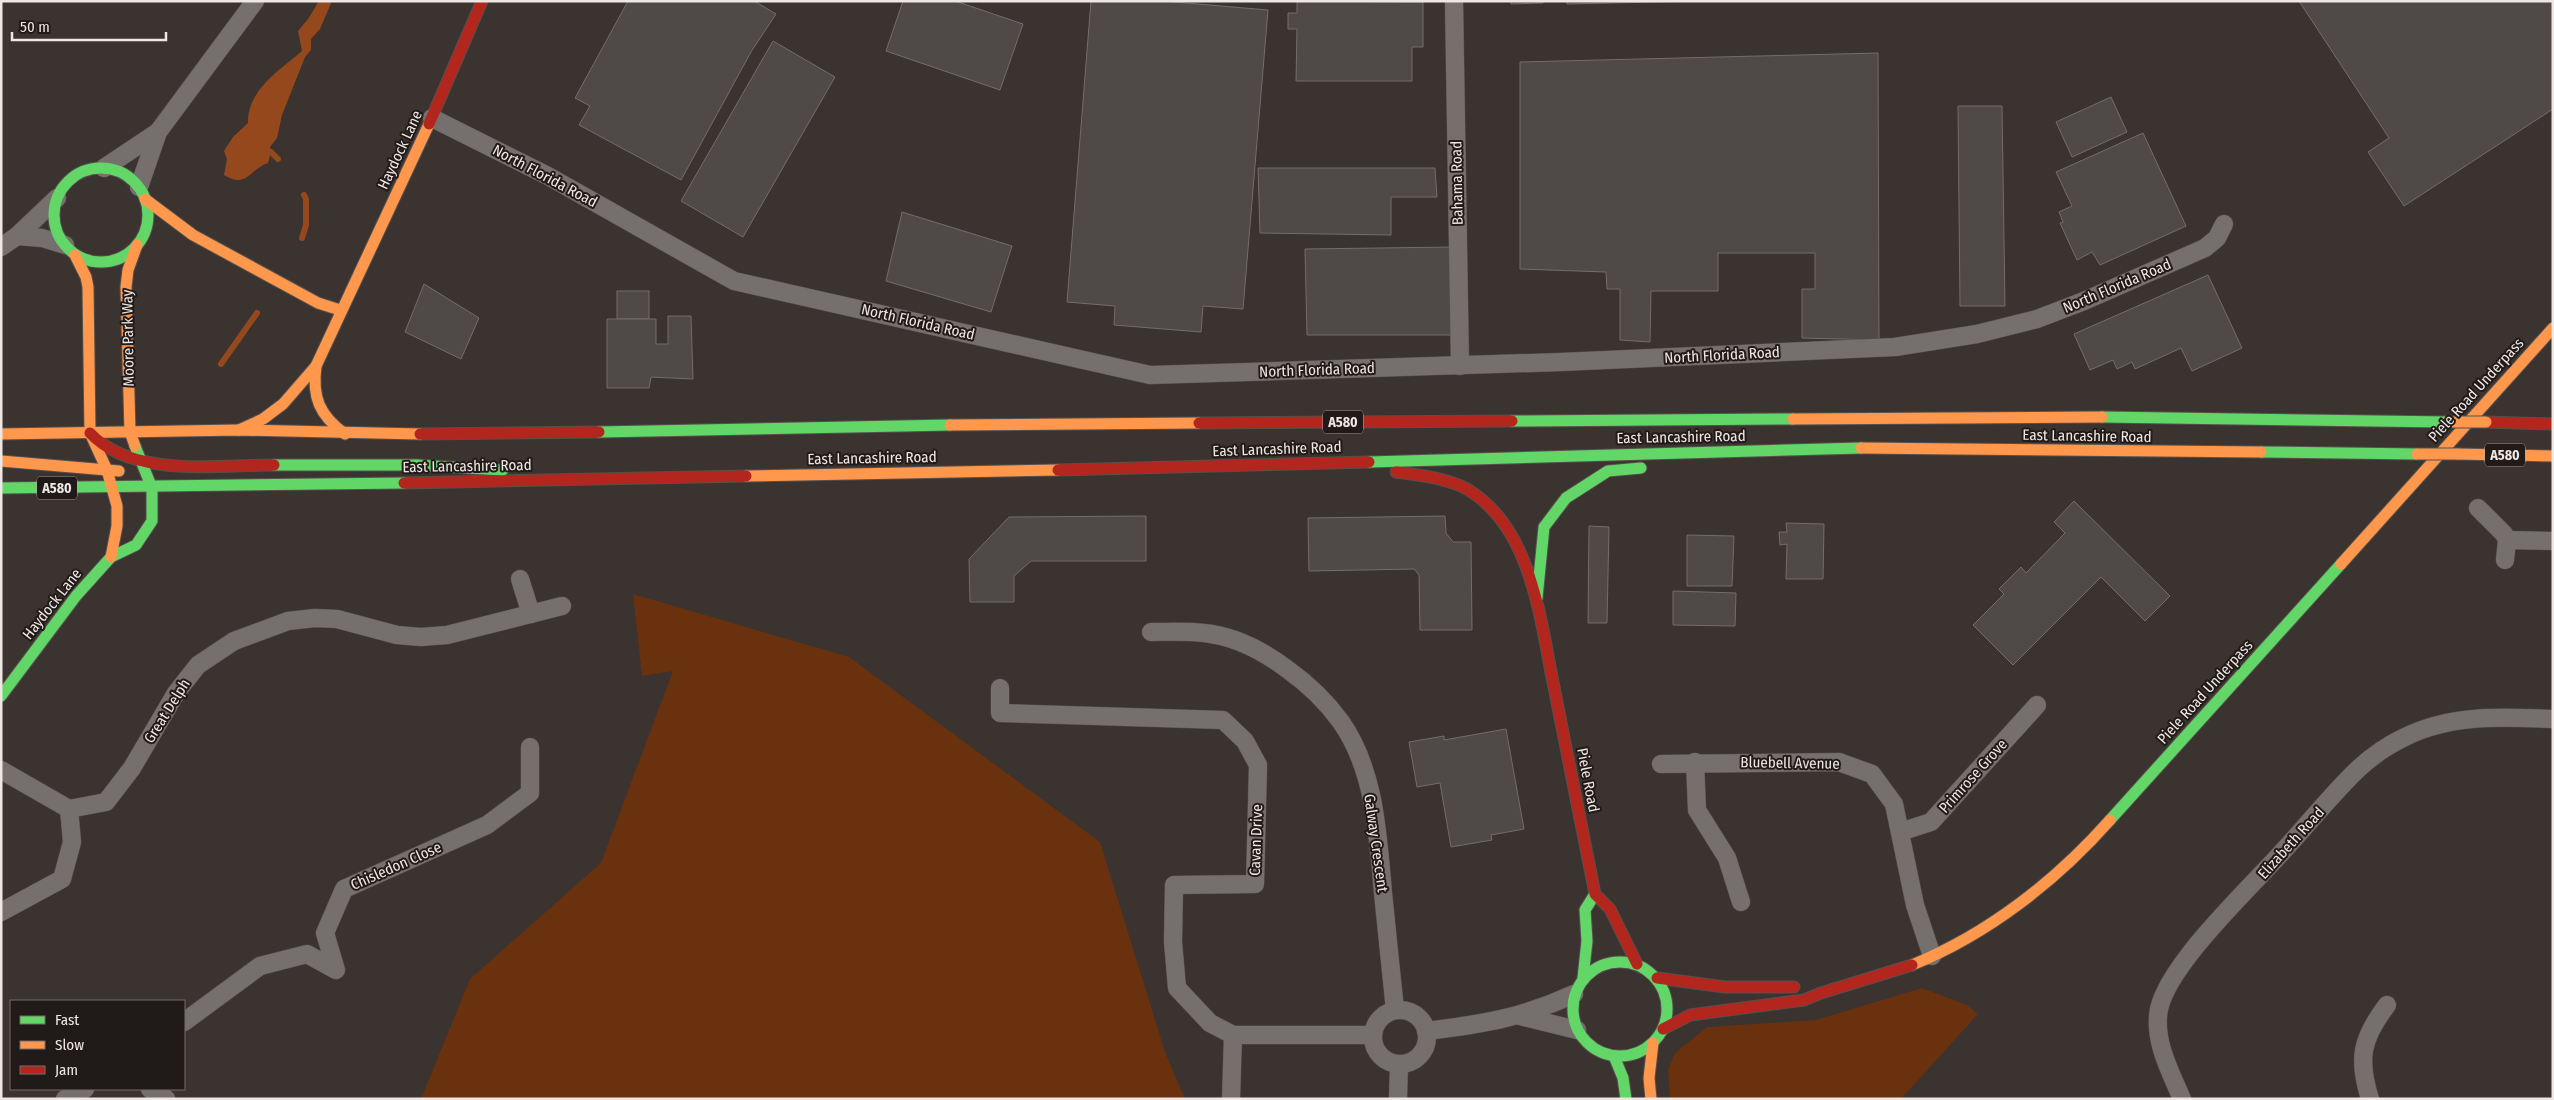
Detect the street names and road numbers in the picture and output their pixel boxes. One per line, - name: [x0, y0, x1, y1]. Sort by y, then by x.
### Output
- street label: Haydock Lane: [374, 108, 426, 192]
- street label: North Florida Road: [490, 141, 600, 211]
- street label: Bahama Road: [1447, 141, 1467, 225]
- street label: North Florida Road: [2060, 255, 2174, 317]
- street label: Moore Park Way: [118, 289, 138, 387]
- street label: North Florida Road: [860, 300, 976, 344]
- street label: Piele Road Underpass: [2425, 334, 2527, 446]
- street label: North Florida Road: [1664, 343, 1780, 367]
- street label: North Florida Road: [1259, 359, 1375, 381]
- road number: A580: [1323, 411, 1363, 434]
- street label: East Lancashire Road: [2022, 426, 2152, 446]
- street label: East Lancashire Road: [1616, 427, 1746, 447]
- street label: East Lancashire Road: [1212, 438, 1342, 460]
- road number: A580: [2485, 444, 2525, 466]
- street label: East Lancashire Road: [807, 448, 937, 468]
- street label: East Lancashire Road: [402, 456, 532, 476]
- road number: A580: [37, 476, 77, 499]
- street label: Haydock Lane: [19, 565, 85, 643]
- street label: Piele Road Underpass: [2154, 636, 2256, 748]
- street label: Great Delph: [140, 676, 194, 746]
- street label: Primrose Grove: [1935, 735, 2011, 817]
- street label: Piele Road: [1573, 746, 1603, 814]
- street label: Bluebell Avenue: [1740, 753, 1840, 773]
- street label: Galway Crescent: [1360, 793, 1392, 893]
- street label: Elizabeth Road: [2254, 803, 2328, 883]
- street label: Cavan Drive: [1246, 804, 1266, 876]
- street label: Chisledon Close: [348, 838, 444, 894]

